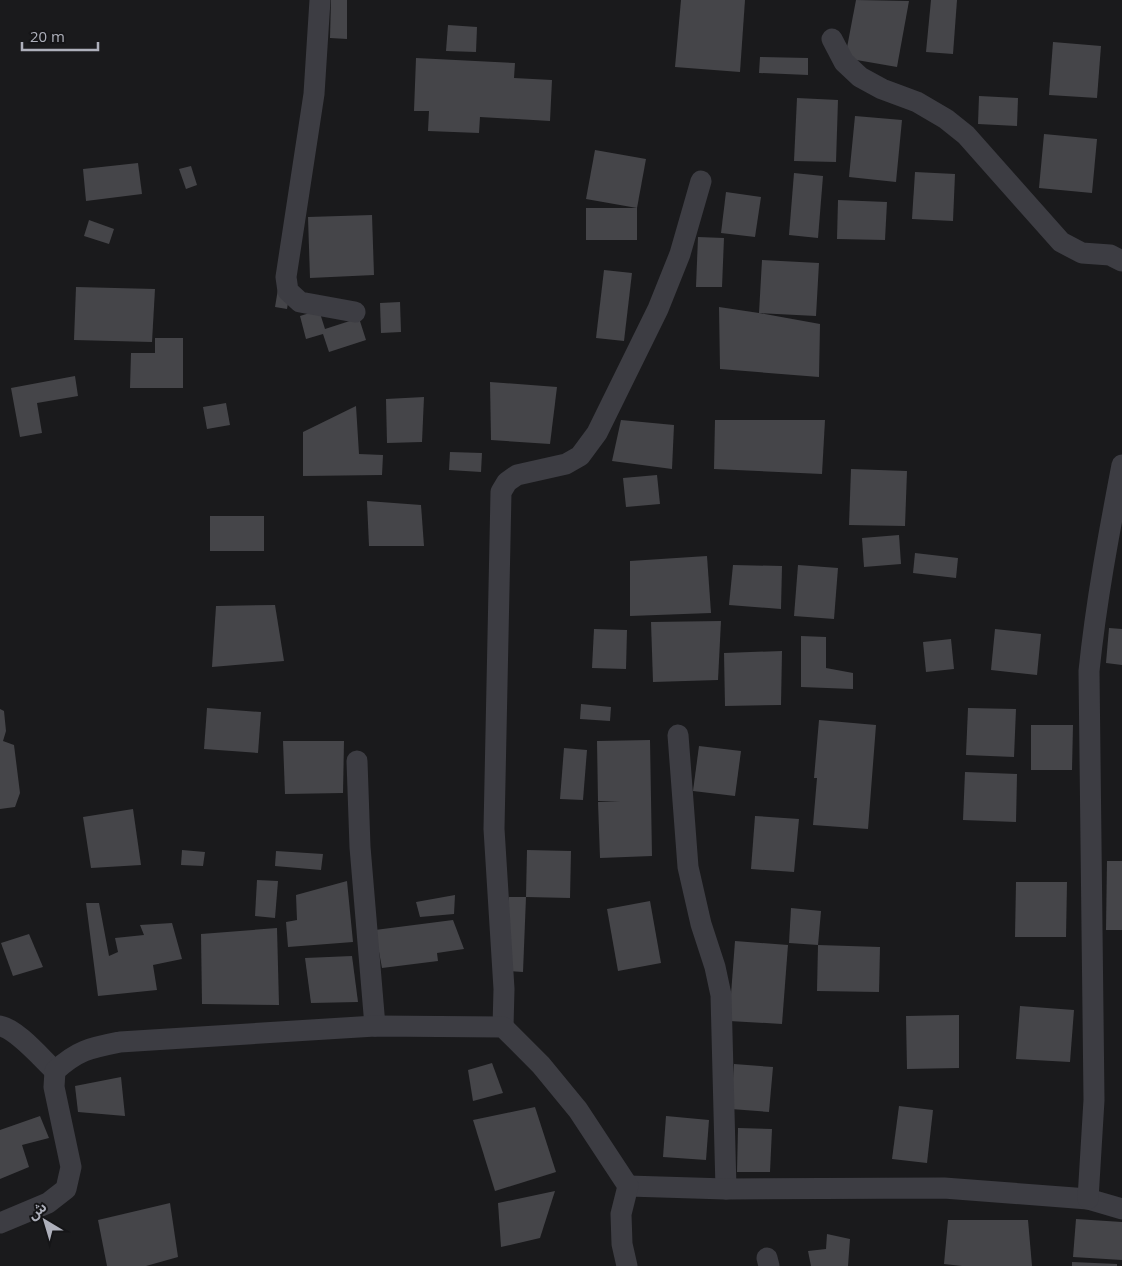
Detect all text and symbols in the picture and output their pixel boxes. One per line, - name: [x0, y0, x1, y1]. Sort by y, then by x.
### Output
- scale bar: [22, 20, 99, 52]
- text: 20 m: [30, 26, 65, 46]
- north arrow: [20, 1196, 70, 1246]
- text: ش: [23, 1197, 50, 1224]

